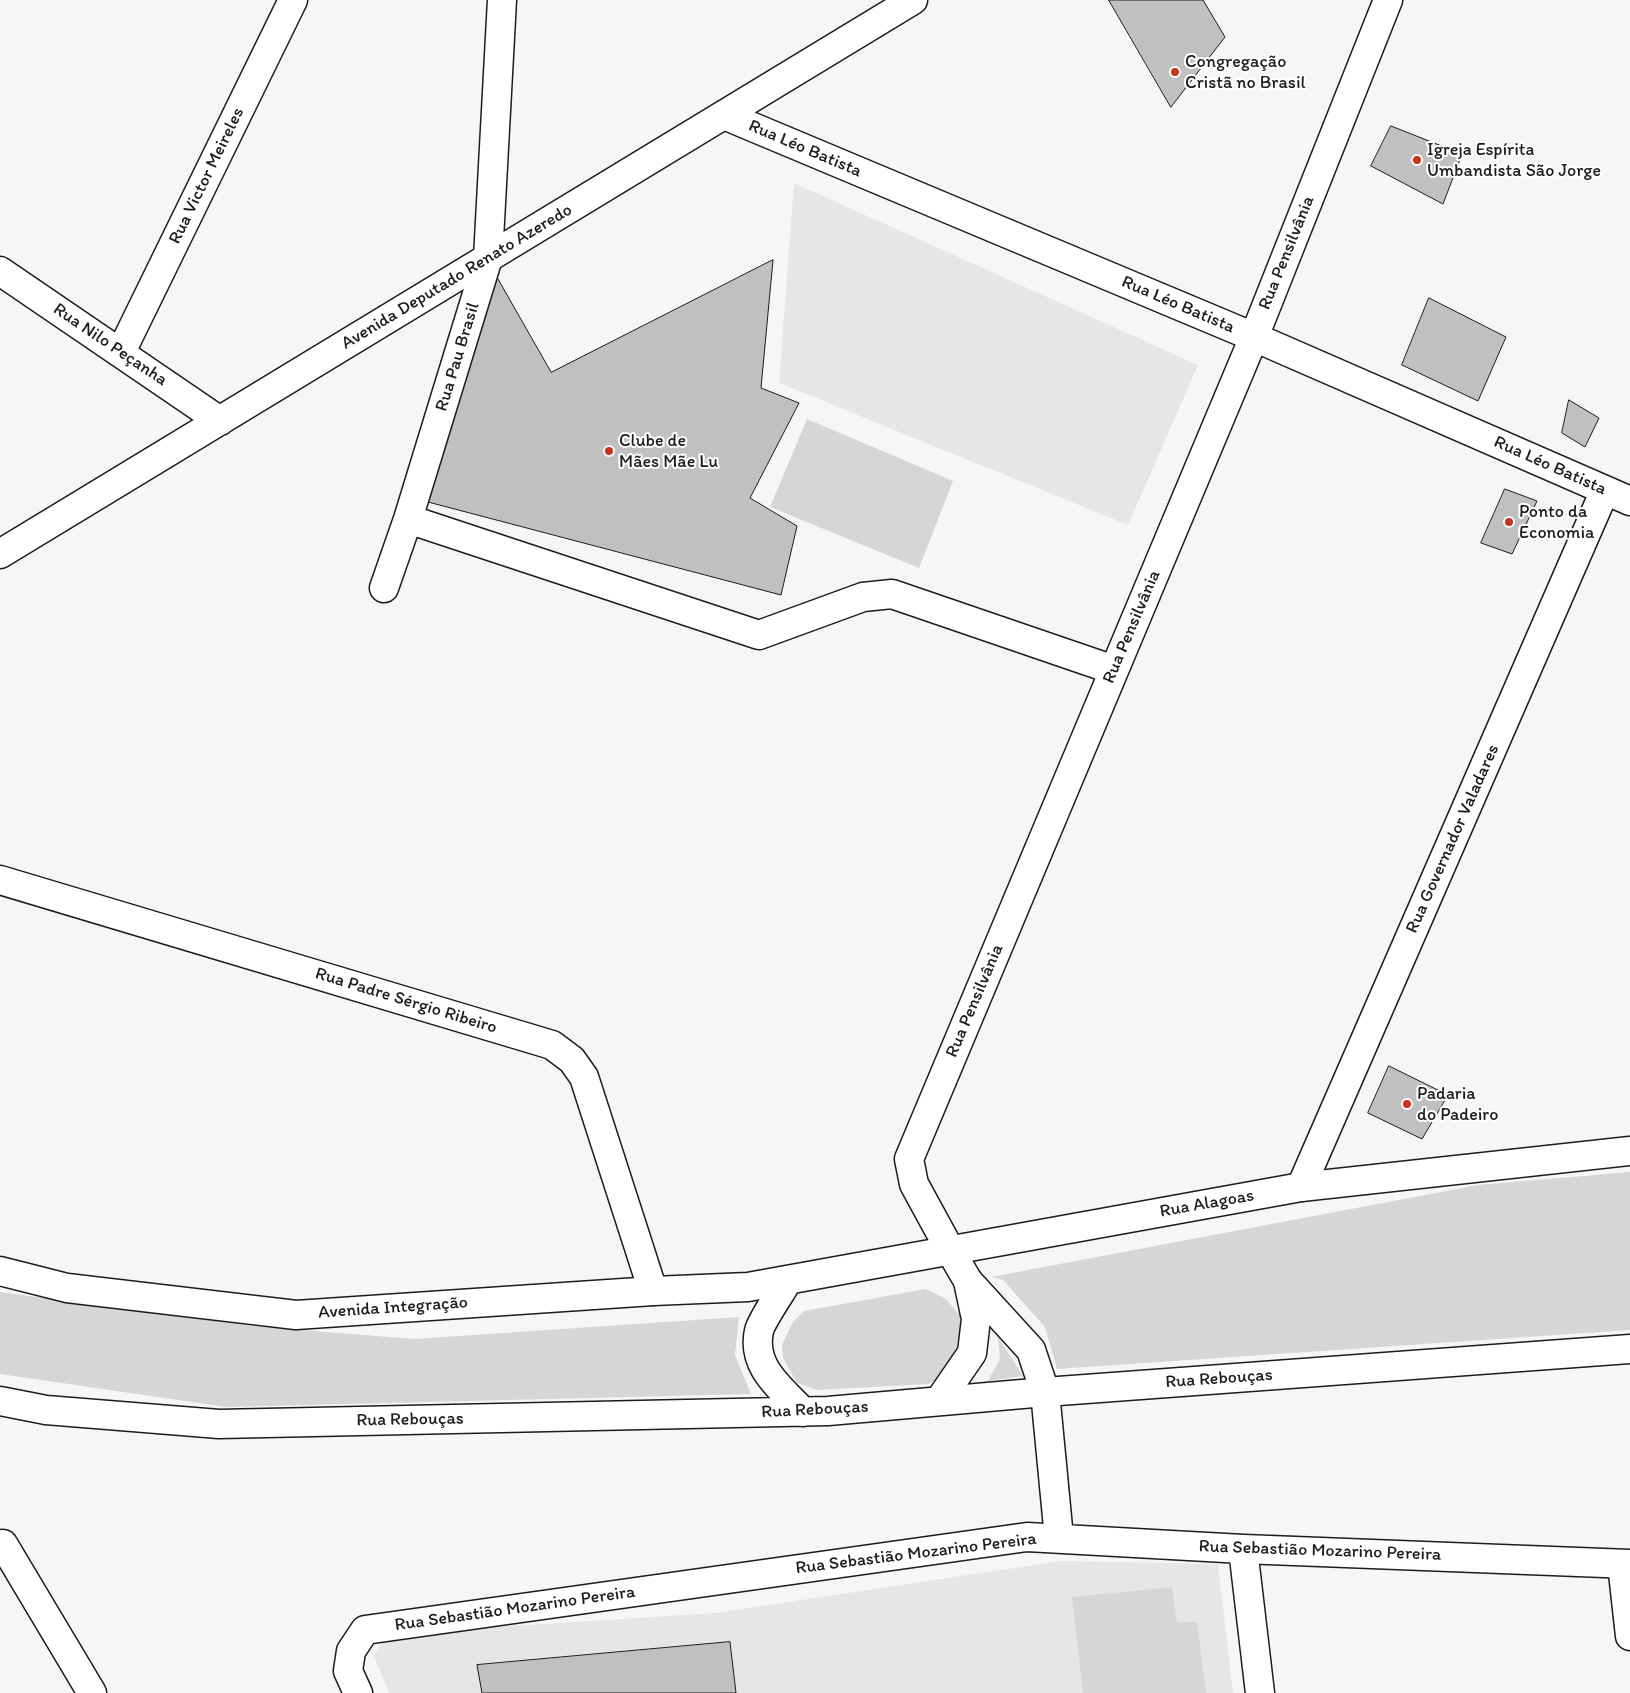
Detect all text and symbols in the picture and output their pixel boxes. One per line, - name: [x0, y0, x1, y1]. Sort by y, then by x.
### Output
- place label: Congregação Cristã no Brasil: [1185, 51, 1306, 94]
- marker: Congregação Cristã no Brasil: [1169, 66, 1181, 78]
- street label: Rua Victor Meireles: [165, 104, 249, 248]
- street label: Rua Léo Batista: [745, 115, 865, 183]
- place label: Igreja Espírita Umbandista São Jorge: [1427, 139, 1601, 182]
- marker: Igreja Espírita Umbandista São Jorge: [1411, 154, 1423, 166]
- street label: Rua Pensilvânia: [1254, 193, 1320, 313]
- street label: Avenida Deputado Renato Azeredo: [338, 199, 576, 355]
- street label: Rua Léo Batista: [1118, 271, 1238, 339]
- street label: Rua Nilo Peçanha: [49, 299, 171, 391]
- street label: Rua Pau Brasil: [431, 300, 485, 414]
- place label: Clube de Mães Mãe Lu: [619, 430, 718, 472]
- street label: Rua Léo Batista: [1490, 432, 1610, 500]
- marker: Clube de Mães Mãe Lu: [603, 445, 615, 457]
- place label: Ponto da Economia: [1519, 501, 1594, 544]
- marker: Ponto da Economia: [1503, 516, 1515, 528]
- street label: Rua Pensilvânia: [1098, 567, 1166, 687]
- street label: Rua Governador Valadares: [1402, 741, 1504, 937]
- street label: Rua Pensilvânia: [941, 941, 1009, 1061]
- street label: Rua Padre Sérgio Ribeiro: [313, 963, 499, 1039]
- place label: Padaria do Padeiro: [1417, 1083, 1498, 1126]
- marker: Padaria do Padeiro: [1401, 1098, 1413, 1110]
- street label: Rua Alagoas: [1158, 1185, 1256, 1223]
- street label: Avenida Integração: [317, 1292, 469, 1324]
- street label: Rua Rebouças: [1165, 1364, 1273, 1394]
- street label: Rua Rebouças: [761, 1396, 869, 1424]
- street label: Rua Rebouças: [356, 1408, 464, 1432]
- street label: Rua Sebastião Mozarino Pereira: [794, 1528, 1038, 1580]
- street label: Rua Sebastião Mozarino Pereira: [1198, 1536, 1442, 1566]
- street label: Rua Sebastião Mozarino Pereira: [393, 1581, 637, 1637]

